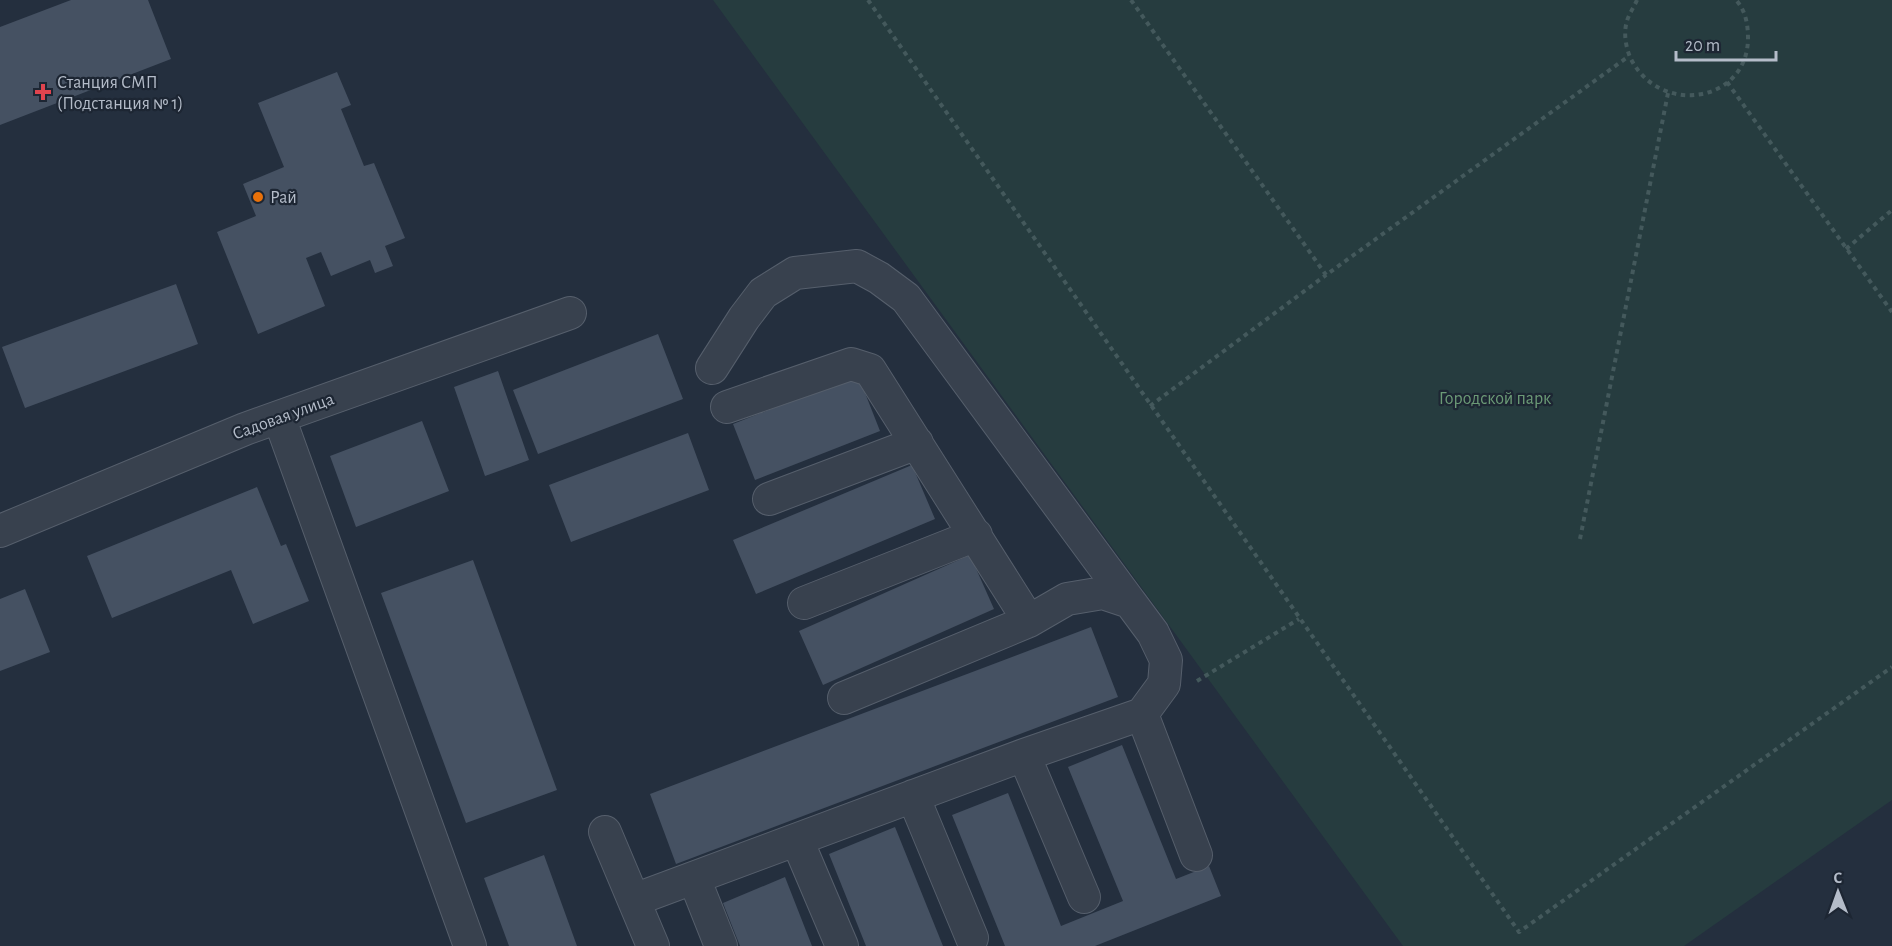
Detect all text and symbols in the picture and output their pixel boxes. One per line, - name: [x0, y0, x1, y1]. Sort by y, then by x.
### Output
- scale bar: [1676, 24, 1776, 62]
- text: 20 m: [1685, 37, 1720, 55]
- place label: Станция СМП (Подстанция № 1): [57, 74, 183, 113]
- marker: Станция СМП (Подстанция № 1): [34, 83, 52, 101]
- place label: Рай: [270, 189, 297, 207]
- marker: Рай: [251, 190, 265, 204]
- street label: Садовая улица: [230, 390, 336, 444]
- park label: Городской парк: [1439, 390, 1552, 408]
- north arrow: [1808, 862, 1868, 922]
- text: С: [1833, 870, 1842, 886]

